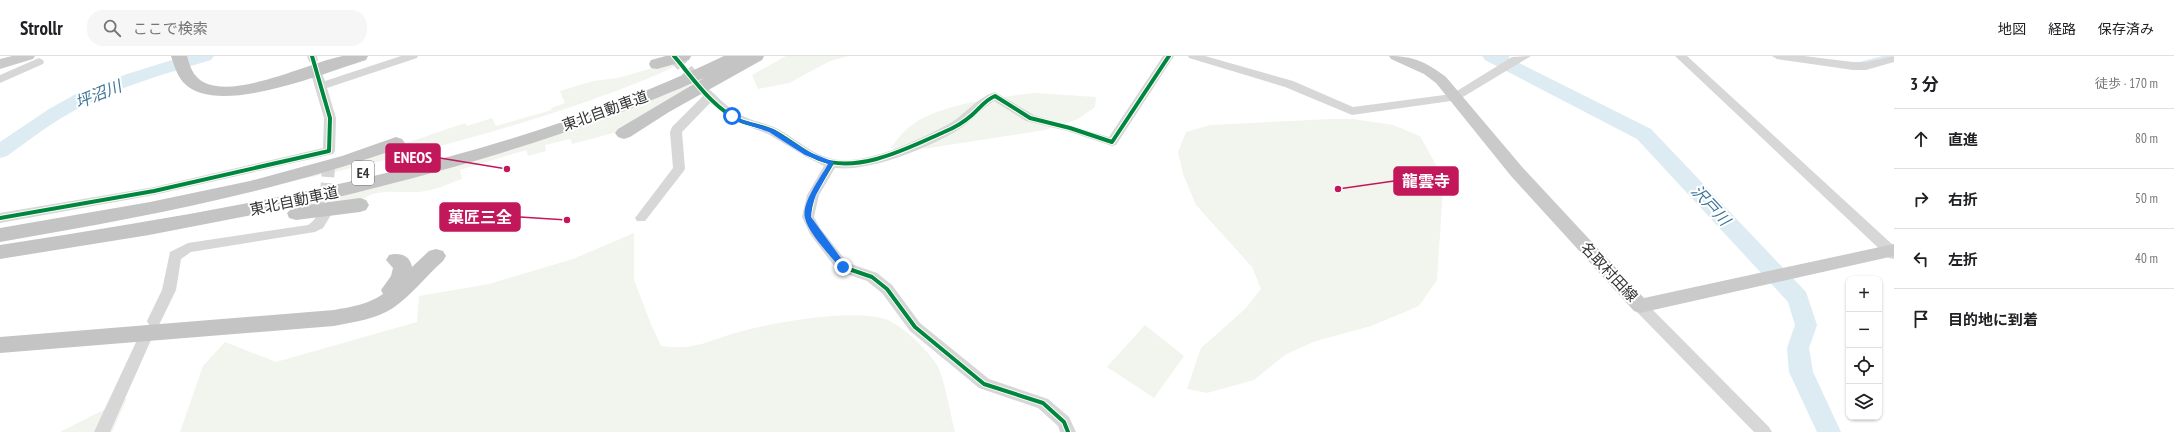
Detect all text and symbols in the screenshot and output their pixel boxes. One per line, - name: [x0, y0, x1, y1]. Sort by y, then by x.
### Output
- search box: [87, 10, 367, 46]
- text: Strollr: [20, 16, 63, 40]
- icon: search: [101, 17, 123, 39]
- text: ここで検索: [133, 19, 208, 38]
- text: 地図: [1998, 20, 2026, 38]
- text: 経路: [2048, 20, 2076, 38]
- text: 保存済み: [2098, 20, 2154, 38]
- text: 3 分: [1910, 73, 1939, 95]
- water label: 坪沼川: [72, 75, 126, 112]
- text: 徒歩 · 170 m: [2095, 75, 2158, 92]
- street label: 東北自動車道: [559, 86, 650, 135]
- route start: [723, 107, 741, 125]
- icon: ahead: [1910, 128, 1932, 150]
- text: 直進: [1948, 130, 1978, 149]
- text: 80 m: [2135, 130, 2158, 147]
- callout: ENEOS: [386, 144, 440, 172]
- text: ENEOS: [394, 147, 432, 167]
- road number: E4: [352, 161, 374, 185]
- callout: 龍雲寺: [1394, 167, 1458, 195]
- text: 龍雲寺: [1402, 171, 1450, 191]
- water label: 沢戸川: [1687, 181, 1736, 231]
- street label: 東北自動車道: [248, 182, 340, 219]
- icon: right: [1910, 188, 1932, 210]
- text: 右折: [1948, 190, 1978, 209]
- text: 50 m: [2135, 190, 2158, 207]
- callout: 菓匠三全: [440, 203, 520, 231]
- text: 菓匠三全: [448, 207, 512, 227]
- street label: 名取村田線: [1577, 238, 1642, 306]
- icon: left: [1910, 248, 1932, 270]
- text: 左折: [1948, 250, 1978, 269]
- text: 40 m: [2135, 250, 2158, 267]
- route end: [834, 258, 852, 276]
- map controls: [1846, 276, 1882, 420]
- button: +: [1846, 276, 1882, 312]
- icon: arrive: [1910, 308, 1932, 330]
- text: 目的地に到着: [1948, 310, 2038, 329]
- button: −: [1846, 312, 1882, 348]
- button: locate: [1846, 348, 1882, 384]
- button: layers: [1846, 384, 1882, 420]

